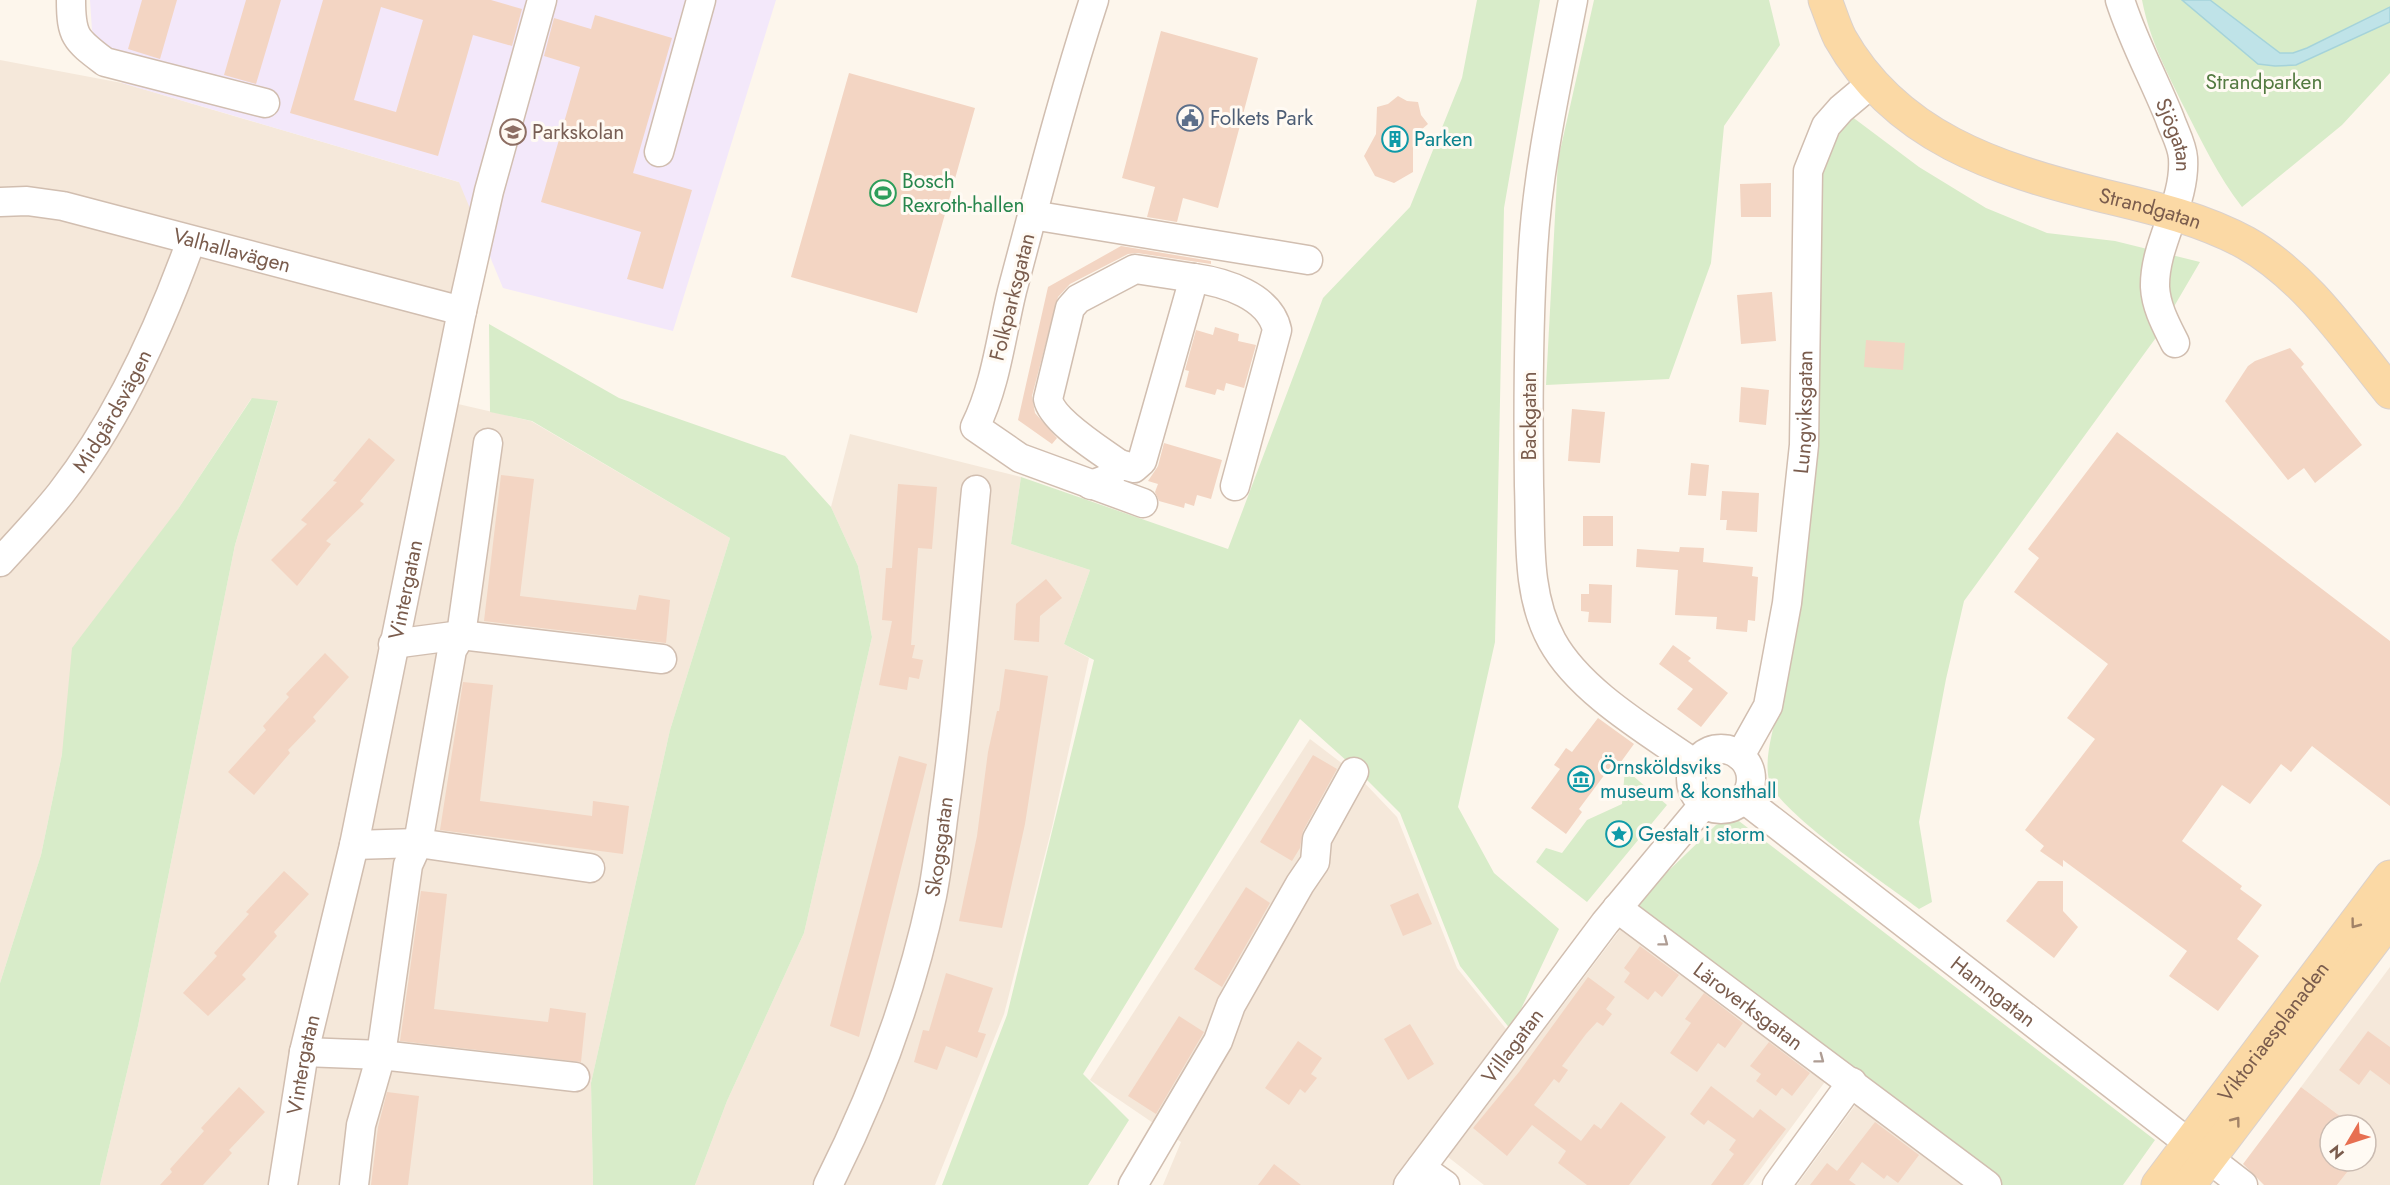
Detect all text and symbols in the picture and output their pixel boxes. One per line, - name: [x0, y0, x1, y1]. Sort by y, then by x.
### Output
- park label: Strandparken: [2206, 67, 2322, 97]
- street label: Sjögatan: [2148, 93, 2198, 172]
- public building icon: Folkets Park: [1175, 103, 1205, 133]
- place label: Folkets Park: [1210, 103, 1314, 133]
- school or university icon: Parkskolan: [498, 117, 528, 147]
- place label: Parkskolan: [532, 117, 624, 147]
- building icon: Parken: [1380, 124, 1410, 154]
- place label: Parken: [1414, 124, 1473, 154]
- place label: Bosch Rexroth-hallen: [902, 166, 1025, 220]
- sports icon: Bosch Rexroth-hallen: [868, 178, 898, 208]
- street label: Strandgatan: [2096, 180, 2206, 237]
- street label: Valhallavägen: [170, 221, 294, 280]
- street label: Folkparksgatan: [982, 230, 1042, 364]
- street label: Midgårdsvägen: [65, 345, 159, 479]
- street label: Lungviksgatan: [1786, 350, 1820, 475]
- street label: Backgatan: [1514, 371, 1544, 461]
- street label: Vintergatan: [381, 537, 430, 642]
- place label: Örnsköldsviks museum & konsthall: [1600, 752, 1777, 806]
- museum icon: Örnsköldsviks museum & konsthall: [1566, 764, 1596, 794]
- street label: Skogsgatan: [917, 795, 961, 899]
- place icon: Gestalt i storm: [1604, 819, 1634, 849]
- place label: Gestalt i storm: [1638, 819, 1765, 849]
- one-way arrow: [2351, 917, 2362, 928]
- one-way arrow: [1658, 935, 1669, 946]
- street label: Hamngatan: [1944, 949, 2042, 1034]
- street label: Läroverksgatan: [1687, 955, 1810, 1057]
- street label: Viktoriaesplanaden: [2211, 955, 2336, 1108]
- street label: Villagatan: [1474, 1002, 1551, 1090]
- street label: Vintergatan: [279, 1011, 328, 1117]
- one-way arrow: [1814, 1052, 1825, 1063]
- north arrow: [2318, 1113, 2378, 1173]
- one-way arrow: [2229, 1117, 2240, 1128]
- text: N: [2324, 1140, 2350, 1164]

